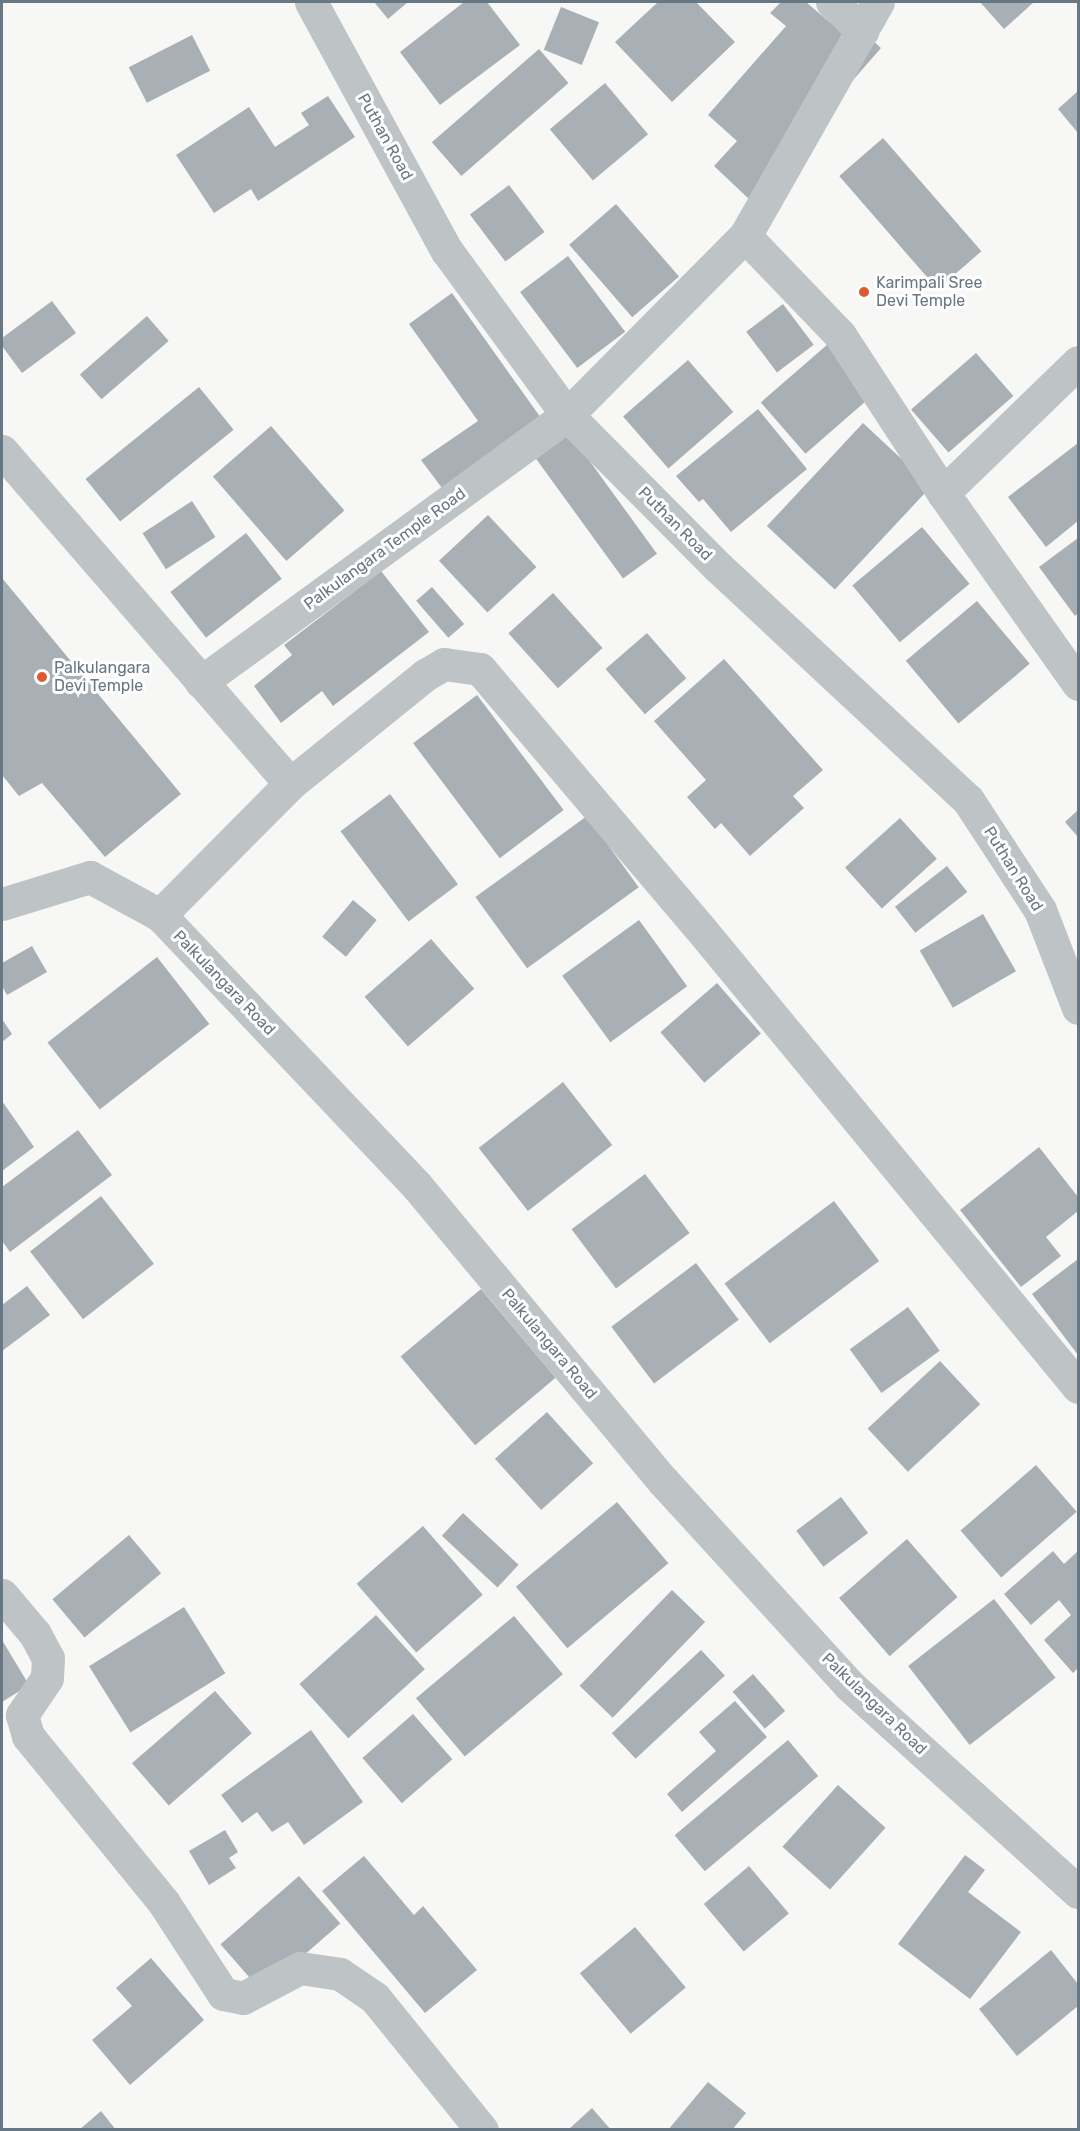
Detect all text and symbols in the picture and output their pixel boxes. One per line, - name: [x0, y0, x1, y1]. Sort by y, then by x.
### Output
- street label: Puthan Road: [353, 90, 417, 184]
- place label: Karimpali Sree Devi Temple: [876, 273, 982, 311]
- marker: Karimpali Sree Devi Temple: [857, 285, 871, 299]
- street label: Puthan Road: [634, 483, 716, 565]
- street label: Palkulangara Temple Road: [300, 484, 470, 614]
- place label: Palkulangara Devi Temple: [54, 658, 150, 696]
- marker: Palkulangara Devi Temple: [35, 670, 49, 684]
- street label: Puthan Road: [979, 823, 1047, 915]
- street label: Palkulangara Road: [169, 927, 279, 1039]
- street label: Palkulangara Road: [497, 1285, 601, 1403]
- street label: Palkulangara Road: [818, 1649, 930, 1759]

